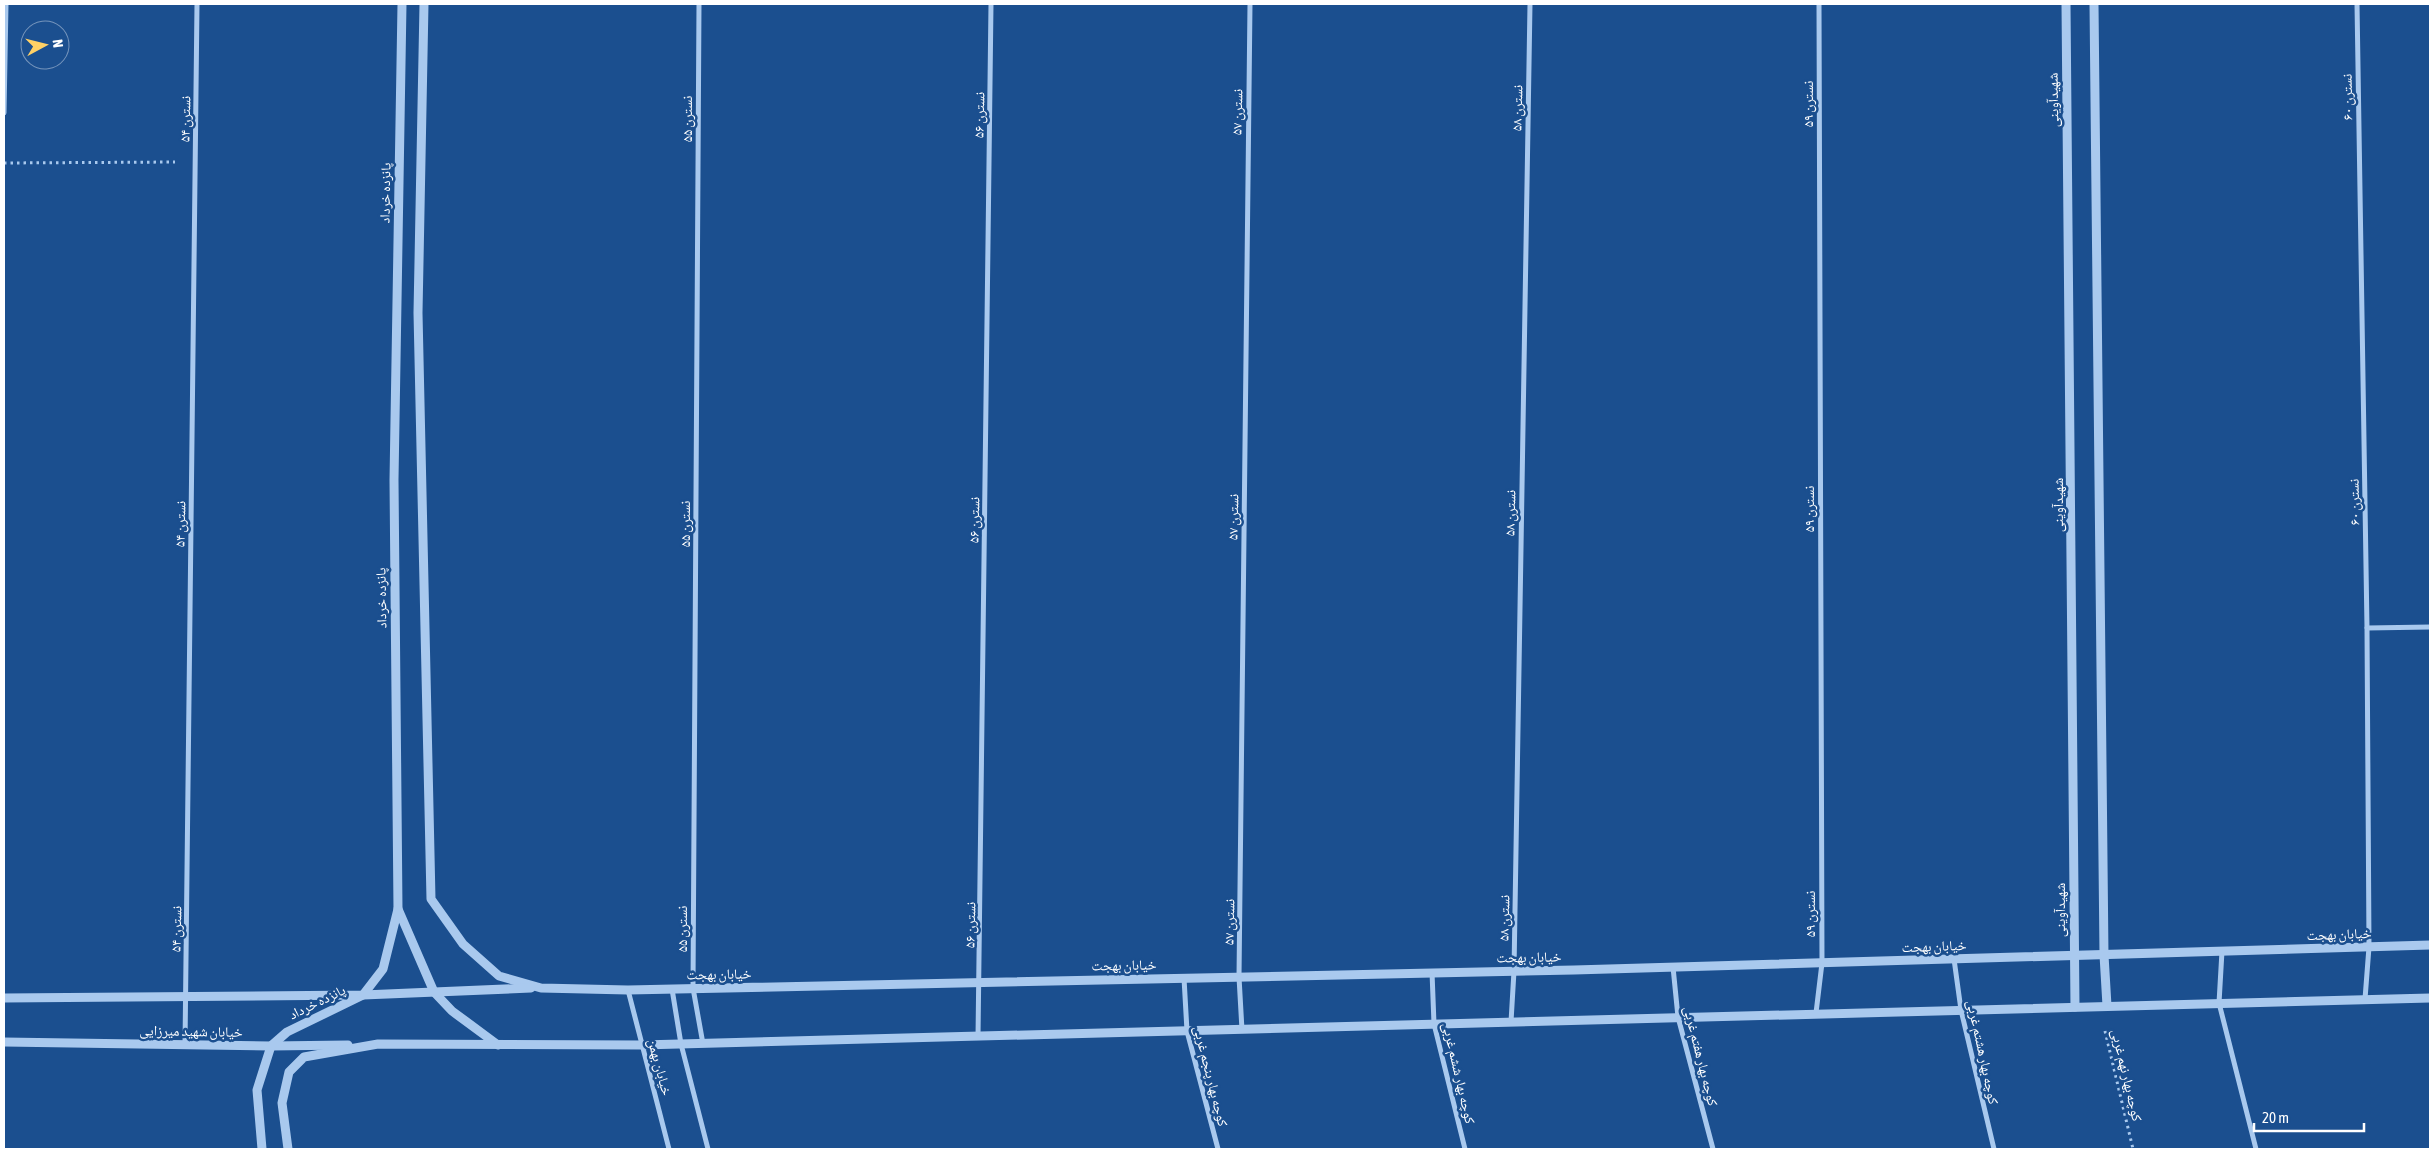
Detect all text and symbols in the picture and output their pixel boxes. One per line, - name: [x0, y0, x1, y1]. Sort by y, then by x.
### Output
- north arrow: [20, 20, 70, 70]
- text: N: [49, 38, 66, 48]
- street label: شهیدآوینی: [2045, 73, 2062, 127]
- street label: نسترن ۶۰: [2339, 73, 2356, 120]
- street label: نسترن ۵۹: [1800, 81, 1817, 127]
- street label: نسترن ۵۸: [1509, 84, 1526, 131]
- street label: نسترن ۵۷: [1229, 88, 1246, 135]
- street label: نسترن ۵۶: [971, 91, 988, 138]
- street label: نسترن ۵۴: [177, 95, 194, 142]
- street label: نسترن ۵۵: [679, 96, 696, 142]
- street label: پانزده خرداد: [376, 162, 395, 224]
- street label: شهیدآوینی: [2050, 478, 2067, 532]
- street label: نسترن ۶۰: [2346, 478, 2363, 525]
- street label: نسترن ۵۹: [1801, 486, 1818, 532]
- street label: نسترن ۵۸: [1502, 489, 1519, 536]
- street label: نسترن ۵۷: [1225, 493, 1242, 540]
- street label: نسترن ۵۶: [966, 496, 983, 543]
- street label: نسترن ۵۴: [172, 500, 189, 547]
- street label: نسترن ۵۵: [677, 501, 694, 547]
- street label: پانزده خرداد: [372, 567, 391, 629]
- street label: شهیدآوینی: [2052, 883, 2069, 937]
- street label: نسترن ۵۹: [1802, 891, 1819, 937]
- street label: نسترن ۵۸: [1496, 894, 1513, 941]
- street label: نسترن ۵۷: [1221, 898, 1238, 945]
- street label: نسترن ۵۶: [962, 901, 979, 948]
- street label: نسترن ۵۴: [168, 905, 185, 952]
- street label: نسترن ۵۵: [674, 906, 691, 952]
- street label: خیابان بهجت: [2306, 925, 2372, 944]
- street label: خیابان بهجت: [1901, 937, 1967, 956]
- street label: خیابان بهجت: [1496, 948, 1562, 967]
- street label: خیابان بهجت: [1091, 956, 1157, 975]
- street label: خیابان بهجت: [686, 965, 752, 984]
- street label: پانزده خرداد: [286, 981, 348, 1024]
- street label: کوچه بهار هشتم غربی: [1962, 998, 2002, 1106]
- street label: کوچه بهار هفتم غربی: [1679, 1004, 1721, 1108]
- street label: کوچه بهار ششم غربی: [1438, 1021, 1478, 1126]
- street label: خیابان شهید میرزایی: [139, 1022, 243, 1041]
- street label: کوچه بهار پنجم غربی: [1189, 1024, 1231, 1129]
- street label: کوچه بهار نهم غربی: [2107, 1027, 2145, 1123]
- street label: خیابان بهمن: [644, 1037, 675, 1098]
- scale bar: [2254, 1100, 2364, 1132]
- text: 20 m: [2262, 1109, 2289, 1126]

